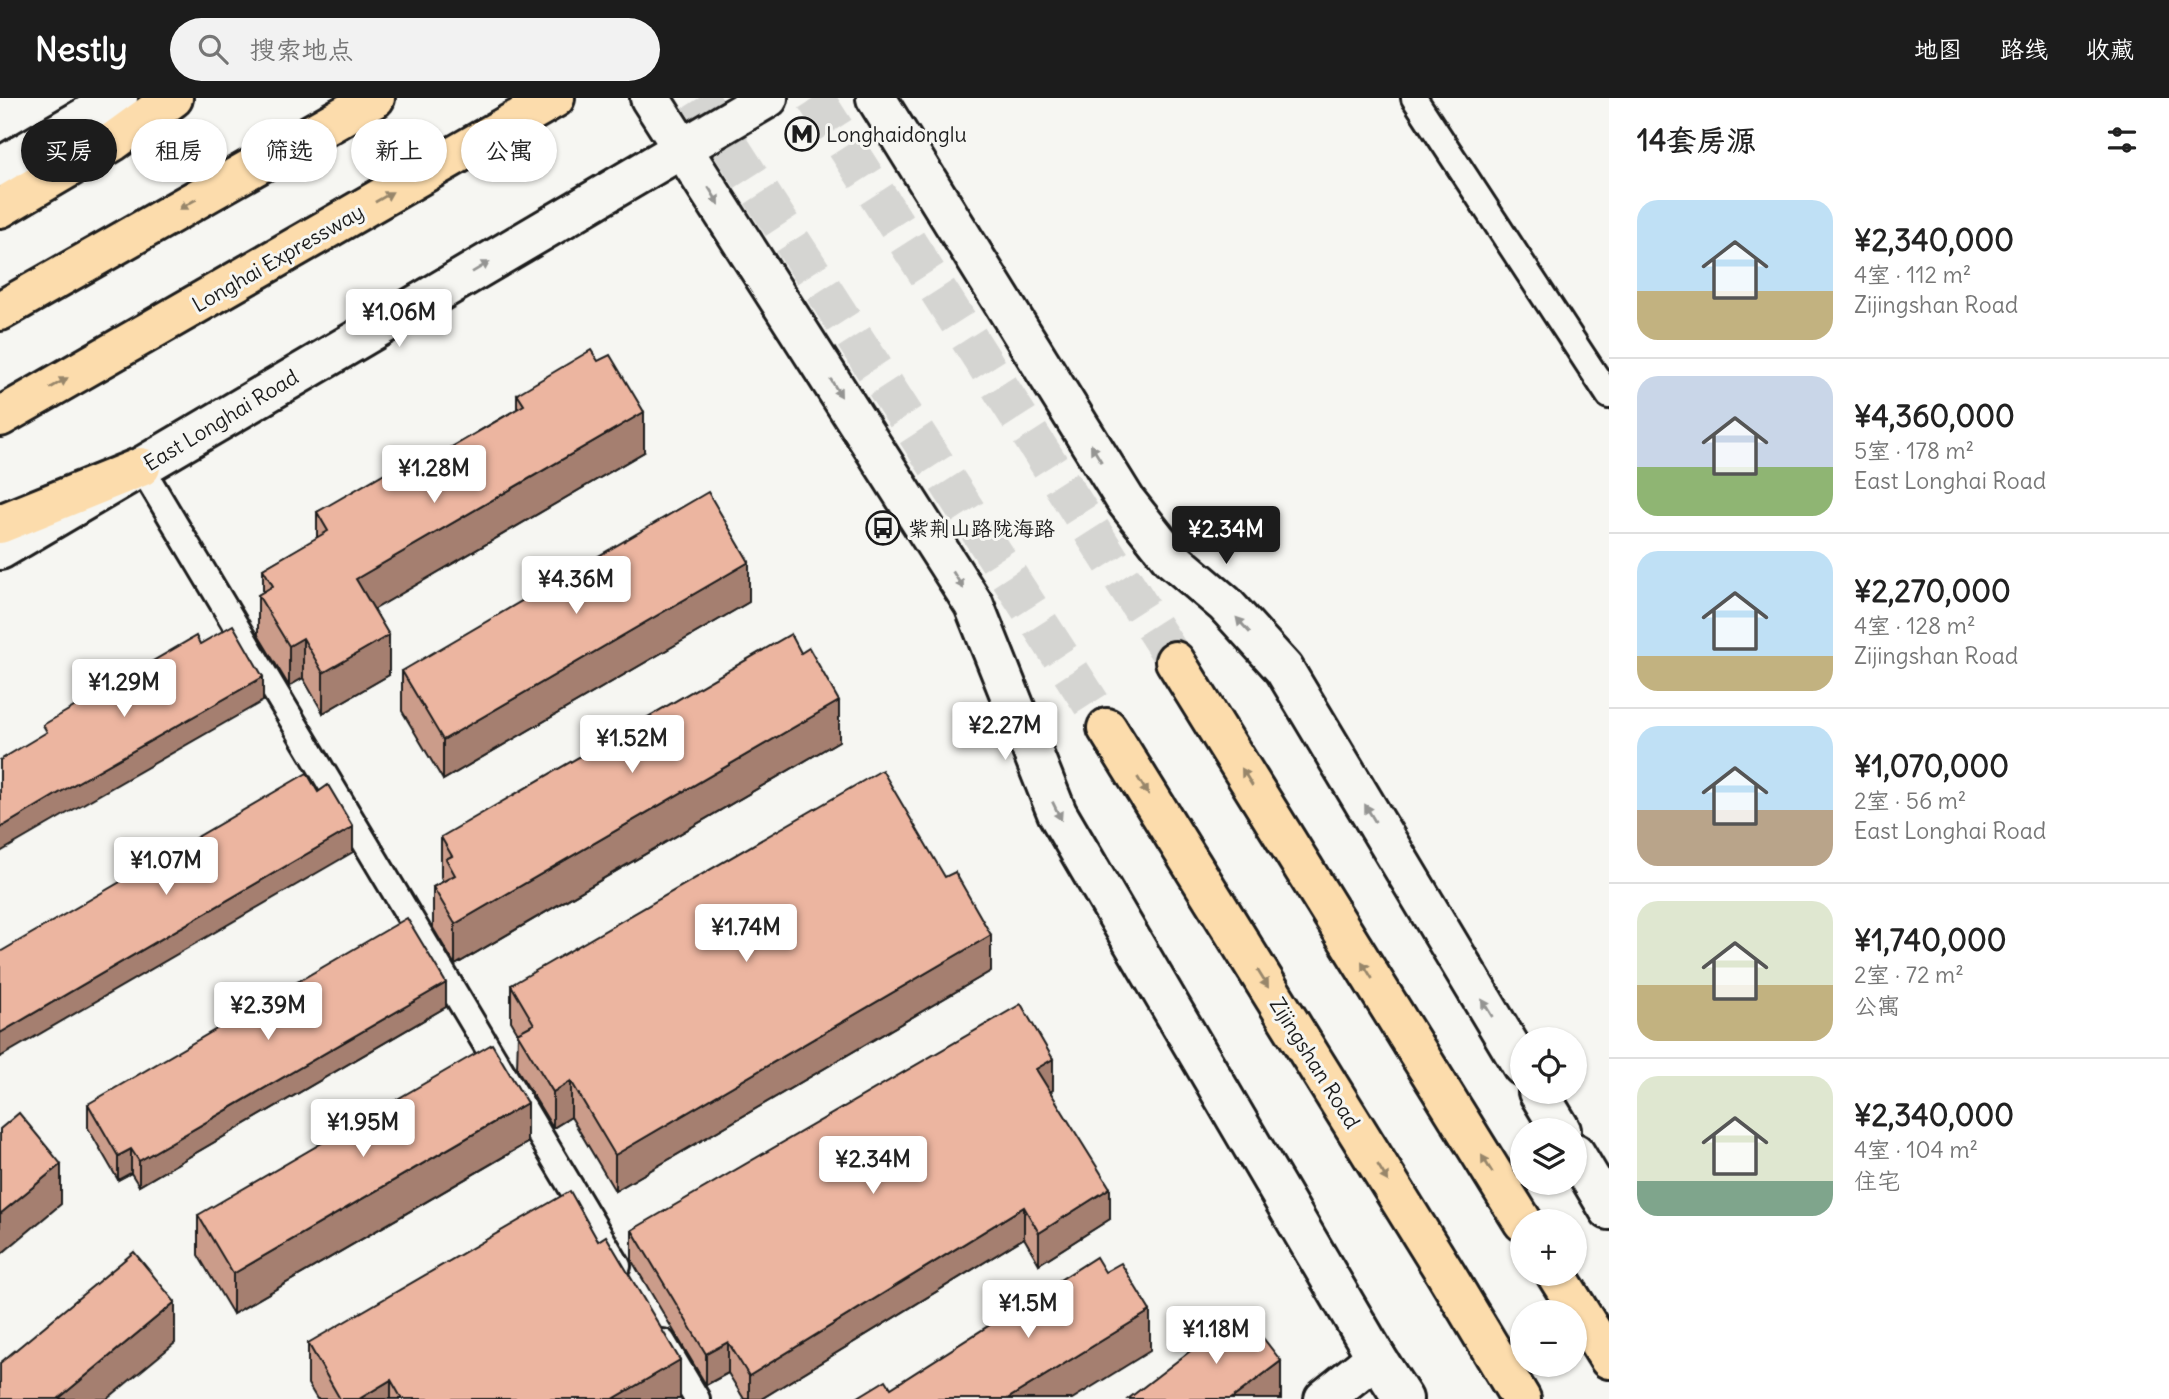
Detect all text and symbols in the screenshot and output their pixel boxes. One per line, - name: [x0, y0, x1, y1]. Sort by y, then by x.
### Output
- search box: [170, 18, 660, 81]
- text: Nestly: [35, 28, 128, 70]
- icon: search: [194, 30, 232, 68]
- text: 搜索地点: [250, 33, 354, 66]
- text: 地图: [1914, 34, 1962, 64]
- text: 路线: [2000, 34, 2048, 64]
- text: 收藏: [2086, 34, 2134, 64]
- metro station icon: Longhaidonglu: [783, 115, 821, 153]
- chip: 买房: [21, 119, 117, 182]
- chip: 租房: [131, 119, 227, 182]
- chip: 筛选: [241, 119, 337, 182]
- chip: 新上: [351, 119, 447, 182]
- chip: 公寓: [461, 119, 557, 182]
- place label: Longhaidonglu: [826, 121, 967, 148]
- text: 14套房源: [1637, 121, 1756, 159]
- icon: filters: [2103, 121, 2141, 159]
- one-way arrow: [707, 187, 720, 206]
- one-way arrow: [374, 191, 394, 203]
- one-way arrow: [178, 198, 197, 210]
- street label: Longhai Expressway: [187, 198, 369, 318]
- text: ¥2,340,000: [1854, 221, 2014, 259]
- icon: home: [1693, 228, 1777, 312]
- one-way arrow: [472, 260, 491, 273]
- text: 4室 · 112 m²: [1854, 260, 1971, 289]
- pin: ¥1.06M: [342, 289, 456, 349]
- text: Zijingshan Road: [1854, 290, 2018, 319]
- text: ¥1.06M: [362, 297, 436, 326]
- street label: East Longhai Road: [139, 363, 303, 477]
- one-way arrow: [50, 377, 69, 389]
- one-way arrow: [829, 379, 842, 398]
- text: ¥4,360,000: [1854, 397, 2015, 435]
- icon: home: [1693, 404, 1777, 488]
- text: 5室 · 178 m²: [1854, 436, 1974, 465]
- one-way arrow: [1090, 443, 1103, 463]
- pin: ¥1.28M: [377, 446, 491, 505]
- text: ¥1.28M: [398, 453, 470, 482]
- text: East Longhai Road: [1854, 466, 2046, 495]
- pin: ¥2.34M: [1169, 506, 1283, 566]
- bus stop icon: 紫荆山路陇海路: [864, 509, 902, 547]
- text: ¥2.34M: [1188, 514, 1264, 543]
- place label: 紫荆山路陇海路: [908, 515, 1055, 542]
- pin: ¥4.36M: [519, 556, 633, 616]
- text: ¥4.36M: [538, 564, 614, 593]
- one-way arrow: [952, 571, 965, 590]
- text: ¥2,270,000: [1854, 572, 2011, 610]
- icon: home: [1693, 579, 1777, 663]
- text: 4室 · 128 m²: [1854, 611, 1976, 640]
- one-way arrow: [1236, 616, 1252, 633]
- text: Zijingshan Road: [1854, 641, 2018, 670]
- pin: ¥1.29M: [67, 660, 181, 719]
- text: ¥1.29M: [88, 667, 160, 696]
- pin: ¥2.27M: [948, 702, 1062, 762]
- text: ¥2.27M: [968, 710, 1042, 739]
- pin: ¥1.52M: [575, 716, 689, 775]
- text: ¥1.52M: [596, 723, 668, 752]
- text: ¥1,070,000: [1854, 747, 2009, 785]
- icon: home: [1693, 754, 1777, 838]
- one-way arrow: [1240, 768, 1253, 787]
- one-way arrow: [1137, 777, 1150, 796]
- text: 2室 · 56 m²: [1854, 786, 1966, 815]
- one-way arrow: [1052, 801, 1063, 821]
- one-way arrow: [1364, 803, 1376, 822]
- text: East Longhai Road: [1854, 816, 2046, 845]
- pin: ¥1.07M: [109, 838, 223, 897]
- text: ¥1.07M: [130, 845, 202, 874]
- pin: ¥1.74M: [689, 904, 803, 964]
- text: ¥1.74M: [711, 912, 781, 941]
- text: ¥1,740,000: [1854, 921, 2006, 959]
- icon: home: [1693, 929, 1777, 1013]
- text: 2室 · 72 m²: [1854, 960, 1964, 989]
- one-way arrow: [1361, 961, 1374, 980]
- one-way arrow: [1257, 970, 1270, 989]
- pin: ¥2.39M: [211, 982, 325, 1042]
- text: ¥2.39M: [230, 990, 306, 1019]
- text: 公寓: [1854, 991, 1900, 1020]
- street label: Zijingshan Road: [1264, 992, 1366, 1134]
- one-way arrow: [1481, 998, 1494, 1017]
- map controls: [1510, 1027, 1587, 1377]
- button: locate: [1510, 1027, 1587, 1104]
- text: ¥2,340,000: [1854, 1096, 2014, 1134]
- pin: ¥1.95M: [306, 1100, 420, 1159]
- icon: home: [1693, 1104, 1777, 1188]
- text: ¥1.95M: [327, 1107, 399, 1136]
- button: layers: [1510, 1118, 1587, 1195]
- text: 4室 · 104 m²: [1854, 1135, 1978, 1164]
- pin: ¥2.34M: [816, 1136, 930, 1196]
- text: ¥2.34M: [835, 1144, 911, 1173]
- one-way arrow: [1481, 1154, 1494, 1173]
- one-way arrow: [1377, 1163, 1390, 1182]
- text: 住宅: [1854, 1166, 1900, 1195]
- button: +: [1510, 1209, 1587, 1286]
- pin: ¥1.5M: [979, 1280, 1077, 1340]
- text: ¥1.5M: [998, 1288, 1058, 1317]
- button: −: [1510, 1300, 1587, 1377]
- pin: ¥1.18M: [1159, 1306, 1273, 1366]
- text: ¥1.18M: [1182, 1314, 1250, 1343]

